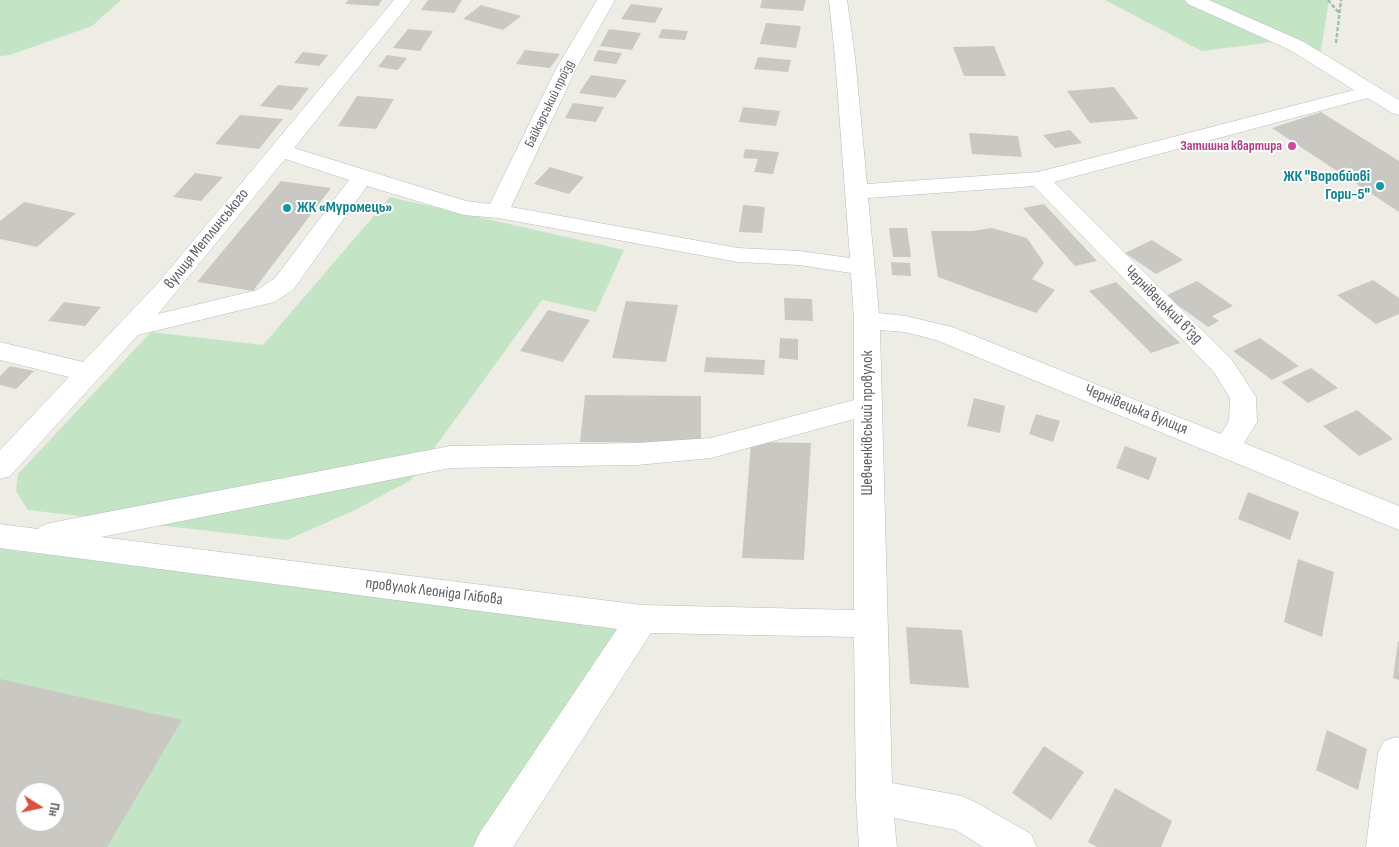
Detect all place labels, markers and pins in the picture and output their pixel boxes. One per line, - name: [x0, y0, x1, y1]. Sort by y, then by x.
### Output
- place label: Затишна квартира: [1180, 138, 1282, 154]
- marker: Затишна квартира: [1286, 140, 1298, 152]
- place label: ЖК "Воробйові Гори-5": [1283, 167, 1370, 205]
- marker: ЖК "Воробйові Гори-5": [1374, 180, 1386, 192]
- place label: ЖК «Муромець»: [297, 198, 392, 218]
- marker: ЖК «Муромець»: [281, 202, 293, 214]

